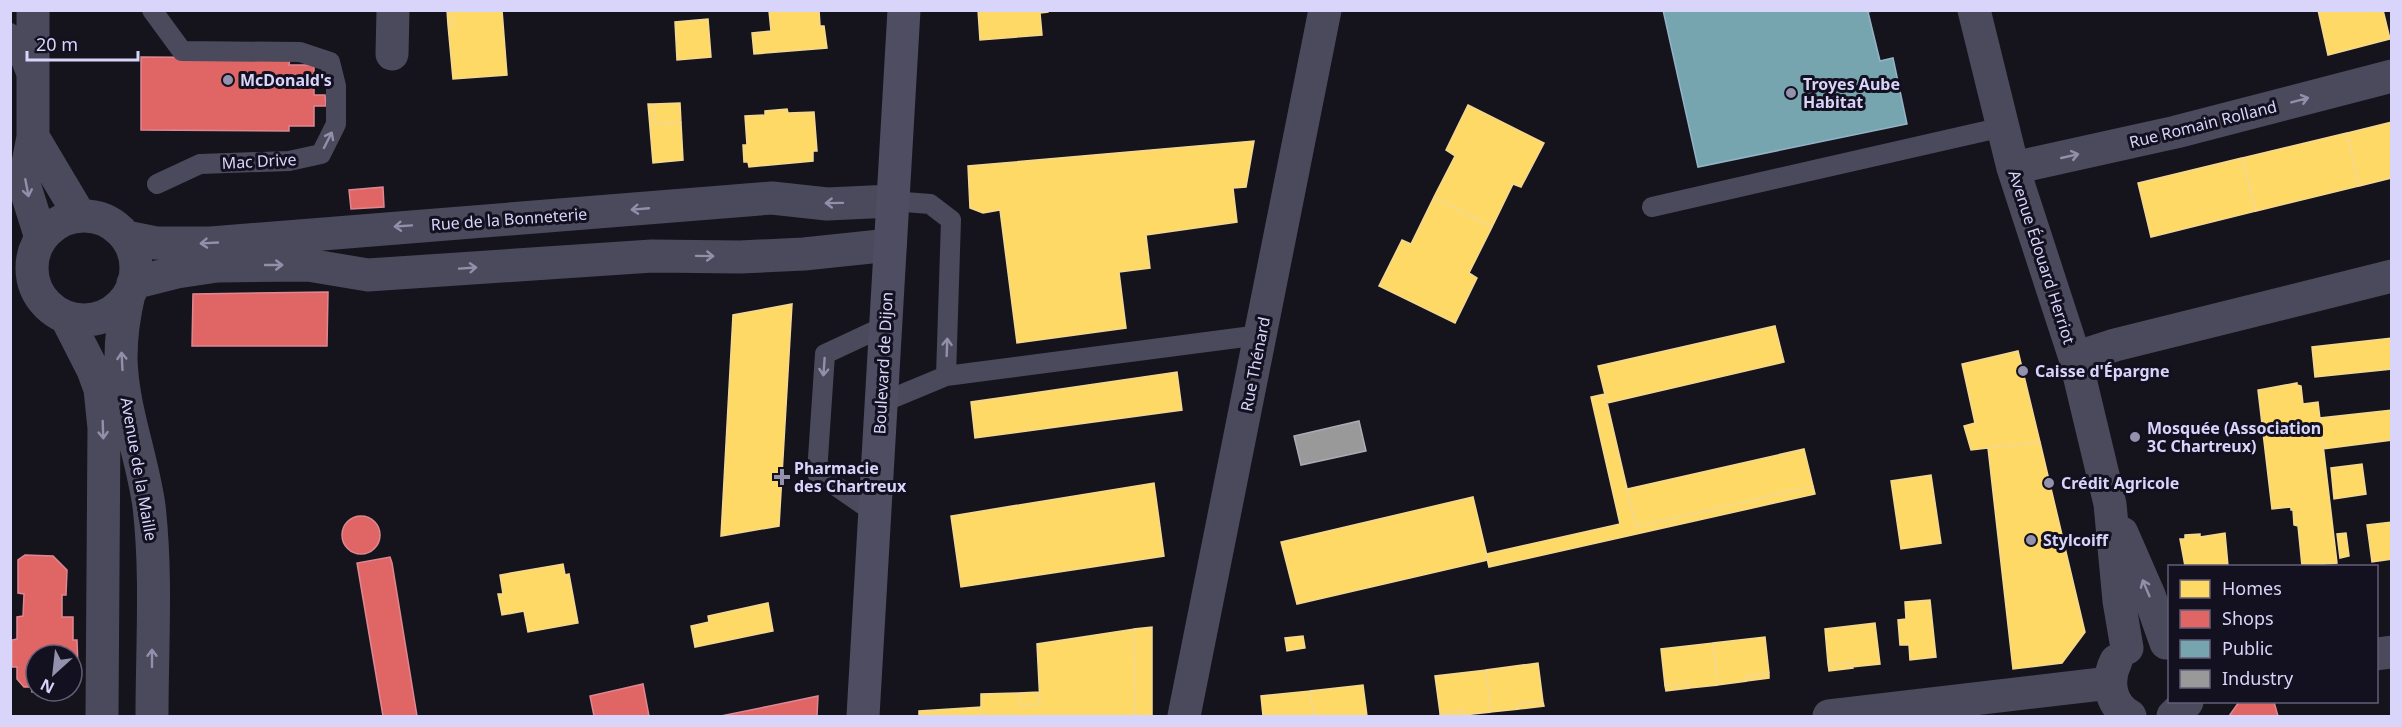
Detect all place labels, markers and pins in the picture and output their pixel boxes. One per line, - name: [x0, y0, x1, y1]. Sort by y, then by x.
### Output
- place label: McDonald's: [240, 69, 332, 91]
- marker: McDonald's: [221, 73, 235, 87]
- place label: Troyes Aube Habitat: [1803, 73, 1900, 113]
- marker: Troyes Aube Habitat: [1784, 86, 1798, 100]
- place label: Caisse d'Épargne: [2035, 360, 2170, 382]
- marker: Caisse d'Épargne: [2016, 364, 2030, 378]
- place label: Mosquée (Association 3C Chartreux): [2147, 417, 2321, 457]
- marker: Mosquée (Association 3C Chartreux): [2128, 430, 2142, 444]
- place label: Pharmacie des Chartreux: [794, 457, 907, 497]
- marker: Pharmacie des Chartreux: [775, 470, 789, 484]
- place label: Crédit Agricole: [2061, 472, 2179, 494]
- marker: Crédit Agricole: [2042, 476, 2056, 490]
- place label: Stylcoiff: [2043, 529, 2110, 551]
- marker: Stylcoiff: [2024, 533, 2038, 547]

